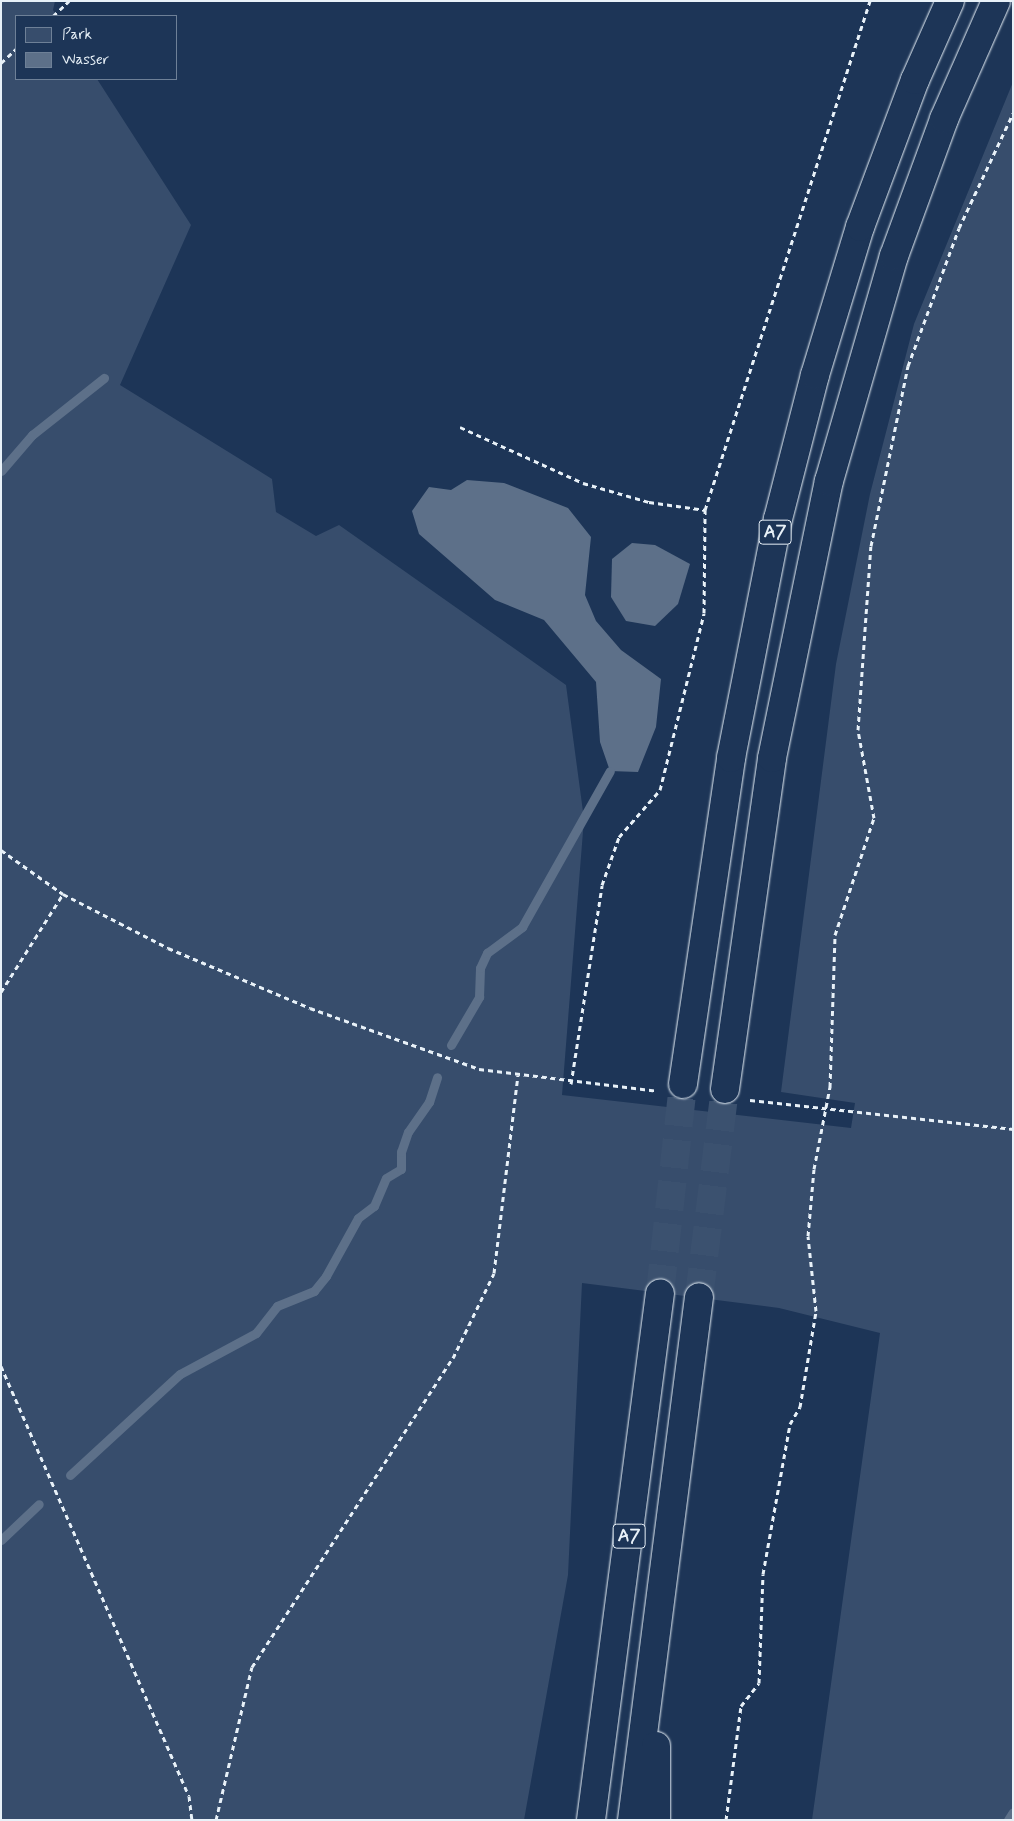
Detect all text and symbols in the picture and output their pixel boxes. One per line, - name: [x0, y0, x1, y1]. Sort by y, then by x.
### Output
- legend: [15, 15, 178, 80]
- text: Park: [62, 25, 92, 45]
- text: Wasser: [62, 50, 109, 70]
- road number: A7: [758, 516, 792, 548]
- road number: A7: [612, 1520, 646, 1552]

